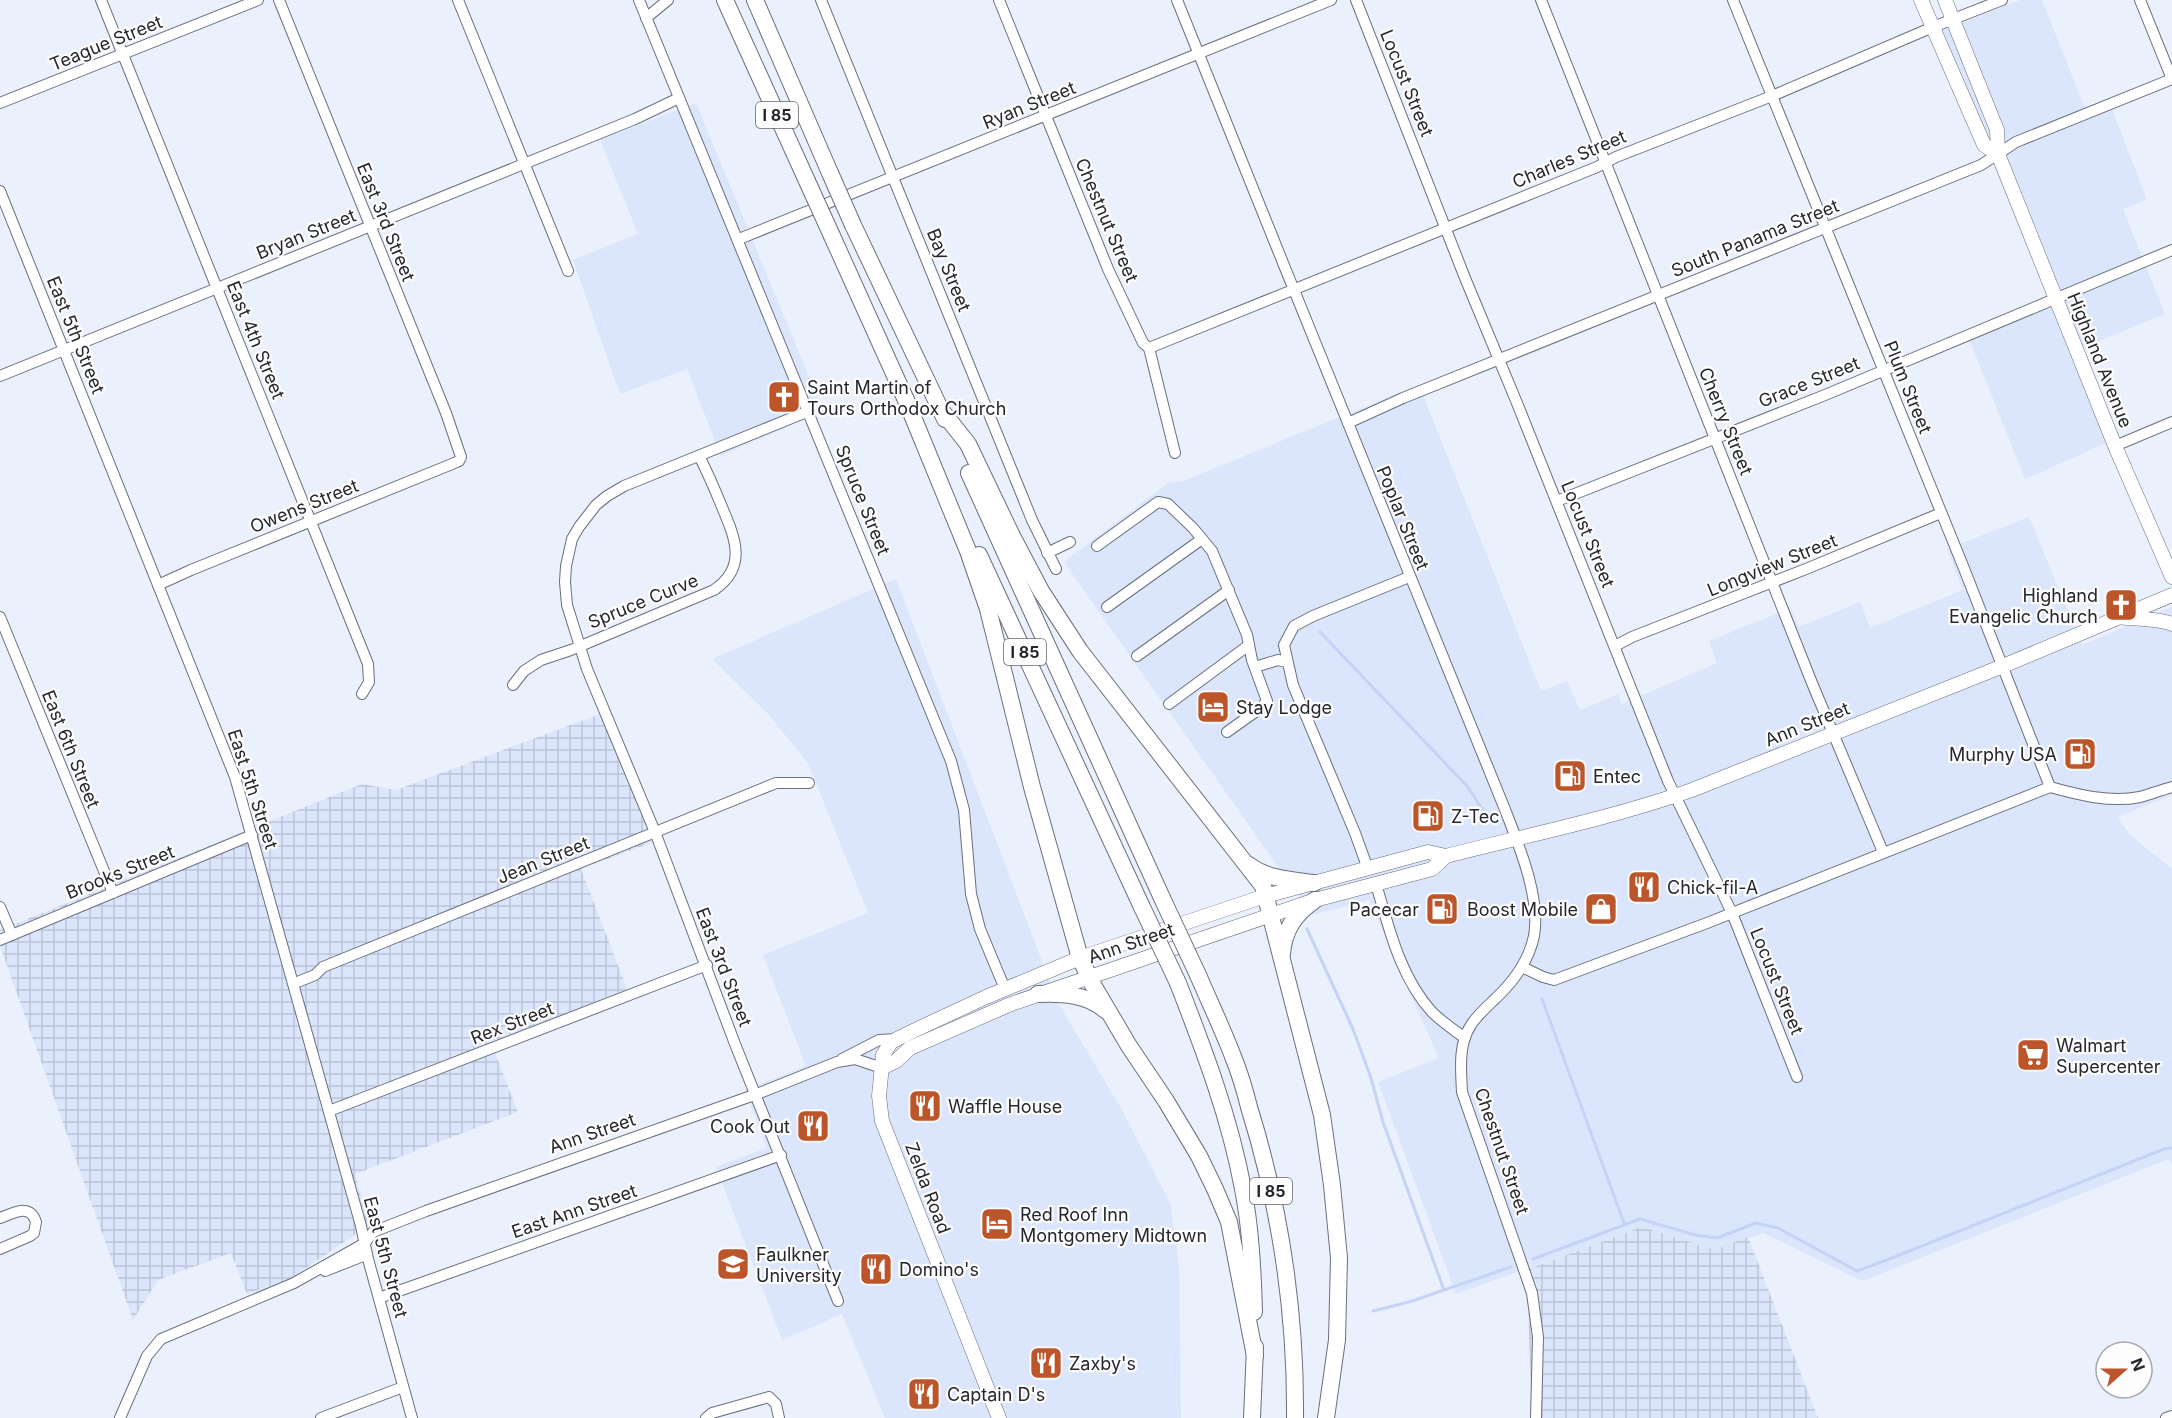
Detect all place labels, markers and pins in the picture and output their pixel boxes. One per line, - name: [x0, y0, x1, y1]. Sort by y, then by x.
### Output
- place label: Saint Martin of Tours Orthodox Church: [807, 377, 1006, 419]
- church icon: Saint Martin of Tours Orthodox Church: [766, 379, 802, 415]
- place label: Highland Evangelic Church: [1949, 585, 2098, 627]
- church icon: Highland Evangelic Church: [2103, 587, 2139, 623]
- hotel icon: Stay Lodge: [1195, 689, 1231, 725]
- place label: Stay Lodge: [1236, 697, 1332, 718]
- fuel station icon: Murphy USA: [2062, 736, 2098, 772]
- place label: Murphy USA: [1949, 744, 2057, 765]
- fuel station icon: Entec: [1552, 758, 1588, 794]
- place label: Entec: [1593, 766, 1641, 787]
- fuel station icon: Z-Tec: [1410, 798, 1446, 834]
- place label: Z-Tec: [1451, 806, 1500, 827]
- restaurant icon: Chick-fil-A: [1626, 869, 1662, 905]
- place label: Chick-fil-A: [1667, 877, 1758, 898]
- fuel station icon: Pacecar: [1424, 891, 1460, 927]
- shop icon: Boost Mobile: [1583, 891, 1619, 927]
- place label: Pacecar: [1349, 899, 1419, 920]
- place label: Boost Mobile: [1467, 899, 1578, 920]
- place label: Walmart Supercenter: [2056, 1035, 2161, 1077]
- supermarket icon: Walmart Supercenter: [2015, 1037, 2051, 1073]
- restaurant icon: Waffle House: [907, 1088, 943, 1124]
- place label: Waffle House: [948, 1096, 1062, 1117]
- restaurant icon: Cook Out: [795, 1108, 831, 1144]
- place label: Cook Out: [710, 1116, 790, 1137]
- place label: Red Roof Inn Montgomery Midtown: [1020, 1204, 1207, 1246]
- hotel icon: Red Roof Inn Montgomery Midtown: [979, 1206, 1015, 1242]
- place label: Faulkner University: [756, 1244, 842, 1286]
- school or university icon: Faulkner University: [715, 1246, 751, 1282]
- restaurant icon: Domino's: [858, 1251, 894, 1287]
- place label: Domino's: [899, 1259, 979, 1280]
- restaurant icon: Zaxby's: [1028, 1345, 1064, 1381]
- place label: Zaxby's: [1069, 1353, 1136, 1374]
- restaurant icon: Captain D's: [906, 1376, 942, 1412]
- place label: Captain D's: [947, 1384, 1045, 1405]

